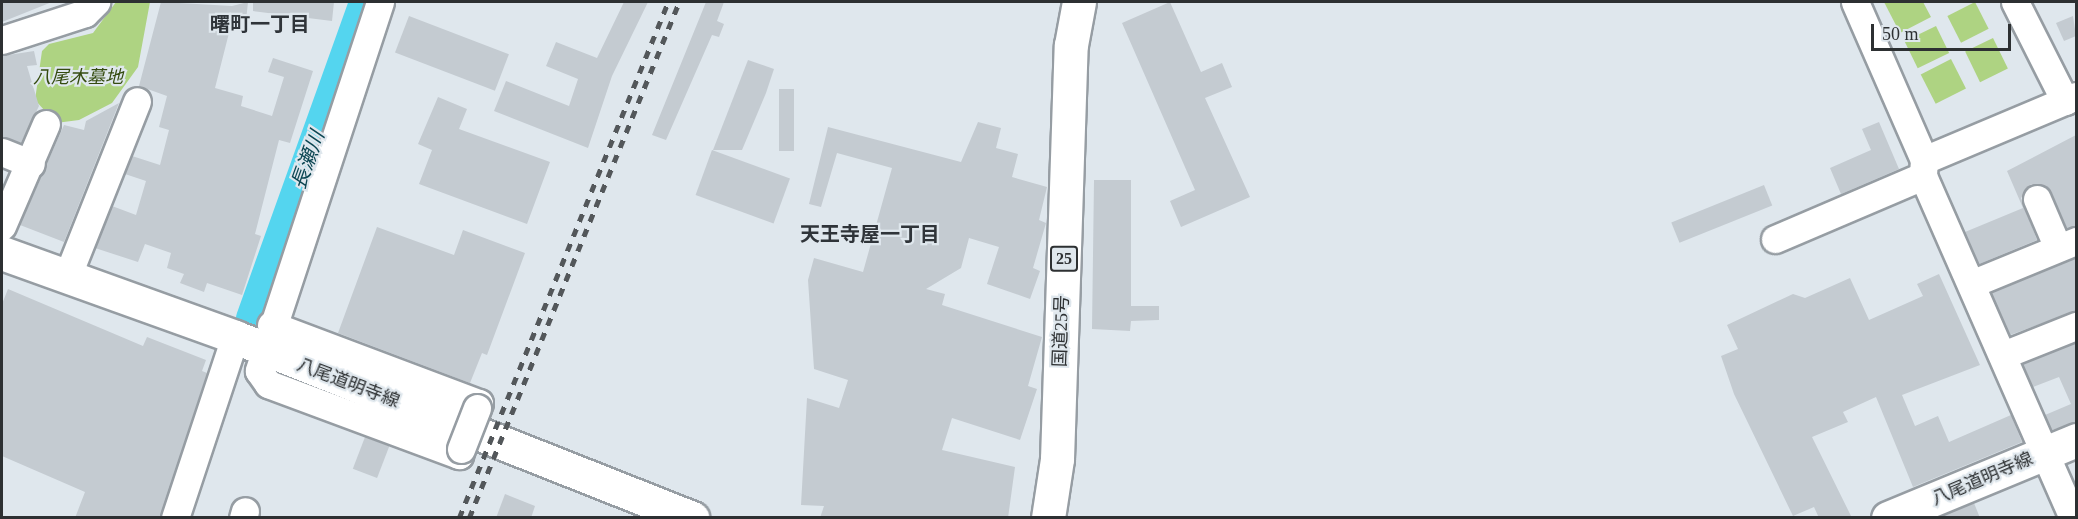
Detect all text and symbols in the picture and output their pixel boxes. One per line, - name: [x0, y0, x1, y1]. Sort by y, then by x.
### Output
- district label: 曙町一丁目: [210, 12, 310, 36]
- scale bar: [1874, 12, 2014, 50]
- text: 50 m: [1882, 24, 1919, 44]
- park label: 八尾木墓地: [33, 66, 123, 88]
- water label: 長瀬川: [286, 128, 330, 192]
- district label: 天王寺屋一丁目: [800, 222, 940, 246]
- road number: 25: [1049, 246, 1079, 272]
- street label: 国道25号: [1049, 295, 1073, 367]
- street label: 八尾道明寺線: [294, 354, 402, 412]
- street label: 八尾道明寺線: [1928, 448, 2036, 510]

